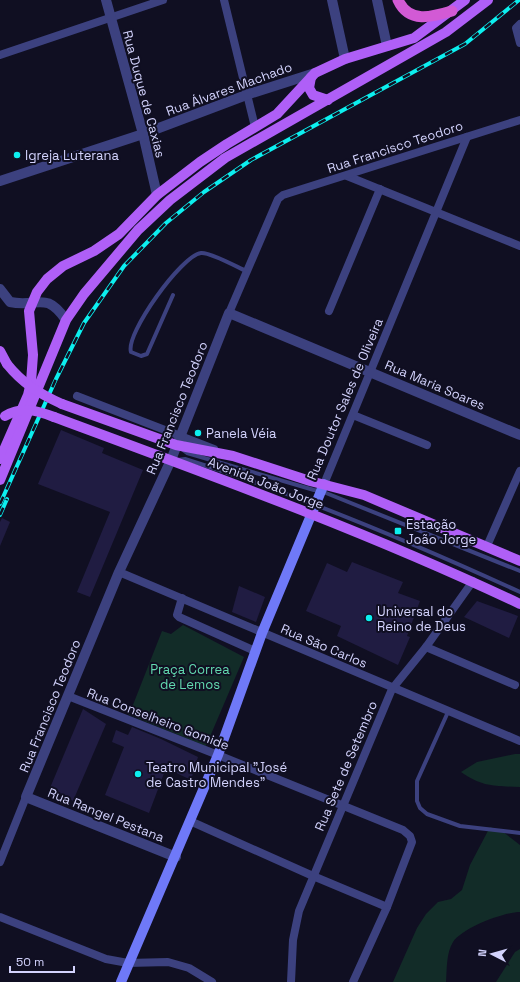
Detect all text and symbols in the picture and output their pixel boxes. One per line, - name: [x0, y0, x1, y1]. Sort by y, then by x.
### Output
- street label: Rua Duque de Caxias: [119, 28, 169, 160]
- street label: Rua Álvares Machado: [164, 58, 294, 120]
- street label: Rua Francisco Teodoro: [325, 117, 465, 177]
- place label: Igreja Luterana: [25, 147, 119, 164]
- marker: Igreja Luterana: [12, 150, 22, 160]
- street label: Rua Doutor Sales de Oliveira: [303, 315, 387, 483]
- street label: Rua Francisco Teodoro: [143, 339, 211, 477]
- street label: Rua Maria Soares: [382, 356, 488, 414]
- place label: Panela Véia: [206, 425, 277, 442]
- marker: Panela Véia: [193, 428, 203, 438]
- street label: Avenida João Jorge: [206, 453, 326, 513]
- place label: Estação João Jorge: [406, 516, 476, 548]
- marker: Estação João Jorge: [393, 526, 403, 536]
- place label: Universal do Reino de Deus: [377, 603, 466, 635]
- marker: Universal do Reino de Deus: [364, 613, 374, 623]
- street label: Rua São Carlos: [278, 620, 370, 672]
- street label: Rua Francisco Teodoro: [16, 637, 84, 775]
- park label: Praça Correa de Lemos: [150, 661, 230, 693]
- street label: Rua Conselheiro Gomide: [84, 684, 232, 754]
- street label: Rua Sete de Setembro: [311, 698, 381, 834]
- place label: Teatro Municipal "José de Castro Mendes": [146, 759, 287, 791]
- marker: Teatro Municipal "José de Castro Mendes": [133, 769, 143, 779]
- street label: Rua Rangel Pestana: [45, 784, 167, 846]
- north arrow: [472, 934, 512, 974]
- scale bar: [10, 948, 74, 974]
- text: N: [475, 949, 489, 957]
- text: 50 m: [16, 954, 44, 970]

